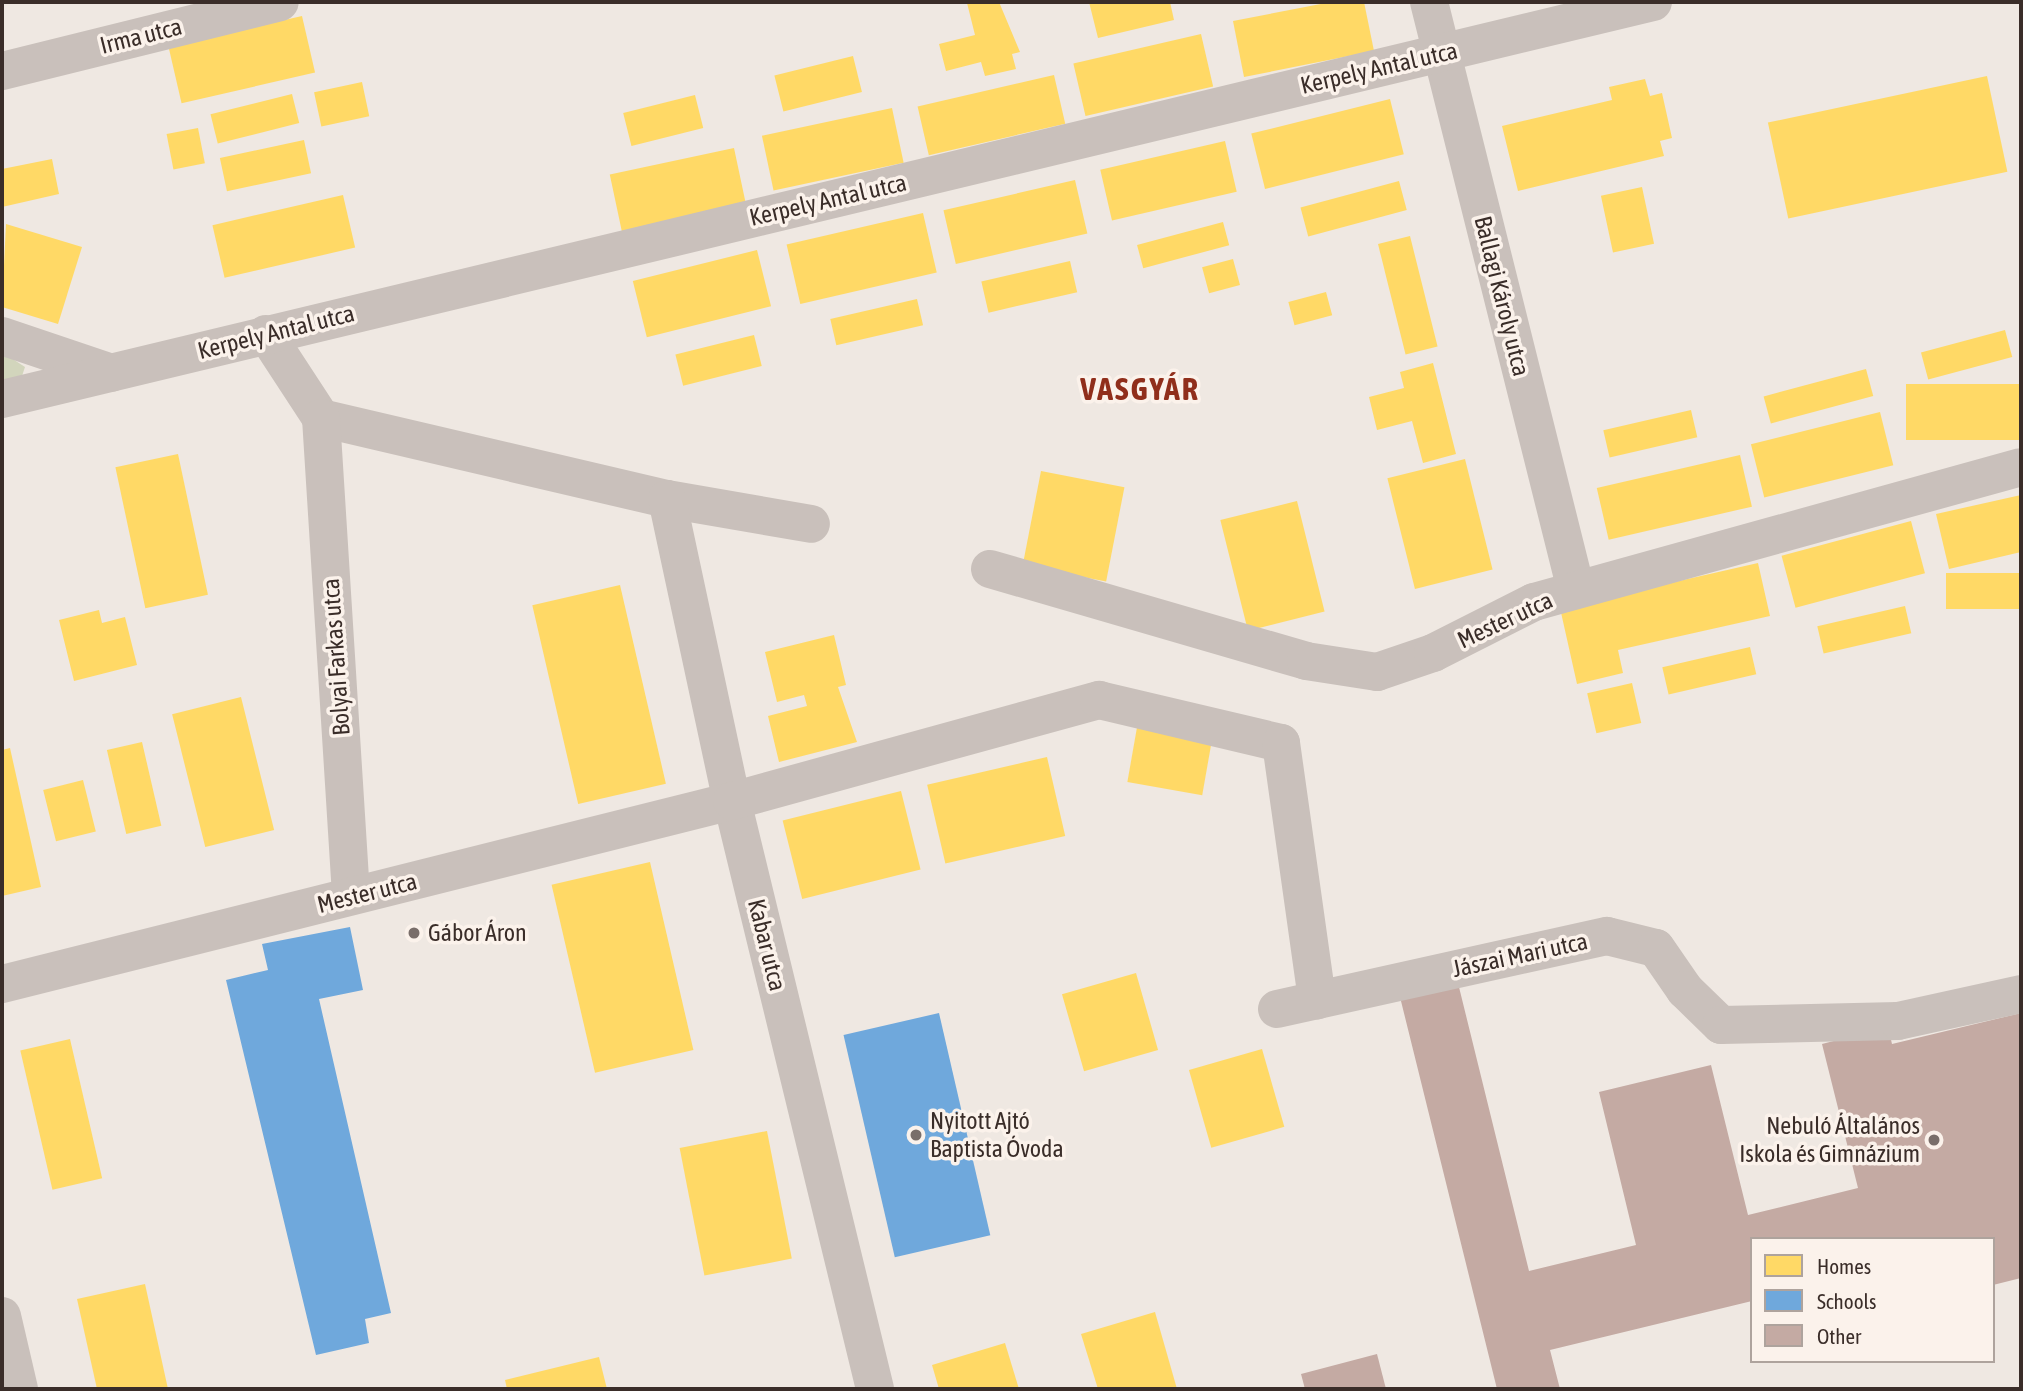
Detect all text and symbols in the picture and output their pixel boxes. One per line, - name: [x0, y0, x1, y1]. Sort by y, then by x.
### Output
- street label: Irma utca: [97, 12, 185, 60]
- street label: Kerpely Antal utca: [1298, 36, 1460, 100]
- street label: Kerpely Antal utca: [747, 168, 909, 232]
- street label: Ballagi Károly utca: [1468, 213, 1536, 379]
- street label: Kerpely Antal utca: [195, 299, 357, 365]
- district label: VASGYÁR: [1081, 370, 1199, 408]
- street label: Bolyai Farkas utca: [316, 577, 356, 737]
- street label: Mester utca: [1453, 585, 1557, 655]
- street label: Mester utca: [314, 867, 420, 919]
- street label: Kabar utca: [742, 896, 792, 994]
- place label: Gábor Áron: [428, 919, 527, 947]
- marker: Gábor Áron: [406, 925, 422, 941]
- street label: Jászai Mari utca: [1450, 927, 1590, 983]
- place label: Nyitott Ajtó Baptista Óvoda: [930, 1107, 1064, 1163]
- place label: Nebuló Általános Iskola és Gimnázium: [1739, 1112, 1920, 1168]
- marker: Nyitott Ajtó Baptista Óvoda: [908, 1127, 924, 1143]
- marker: Nebuló Általános Iskola és Gimnázium: [1926, 1132, 1942, 1148]
- legend: [1750, 1237, 1995, 1363]
- text: Homes: [1817, 1254, 1871, 1278]
- text: Schools: [1817, 1289, 1877, 1313]
- text: Other: [1817, 1324, 1861, 1348]

